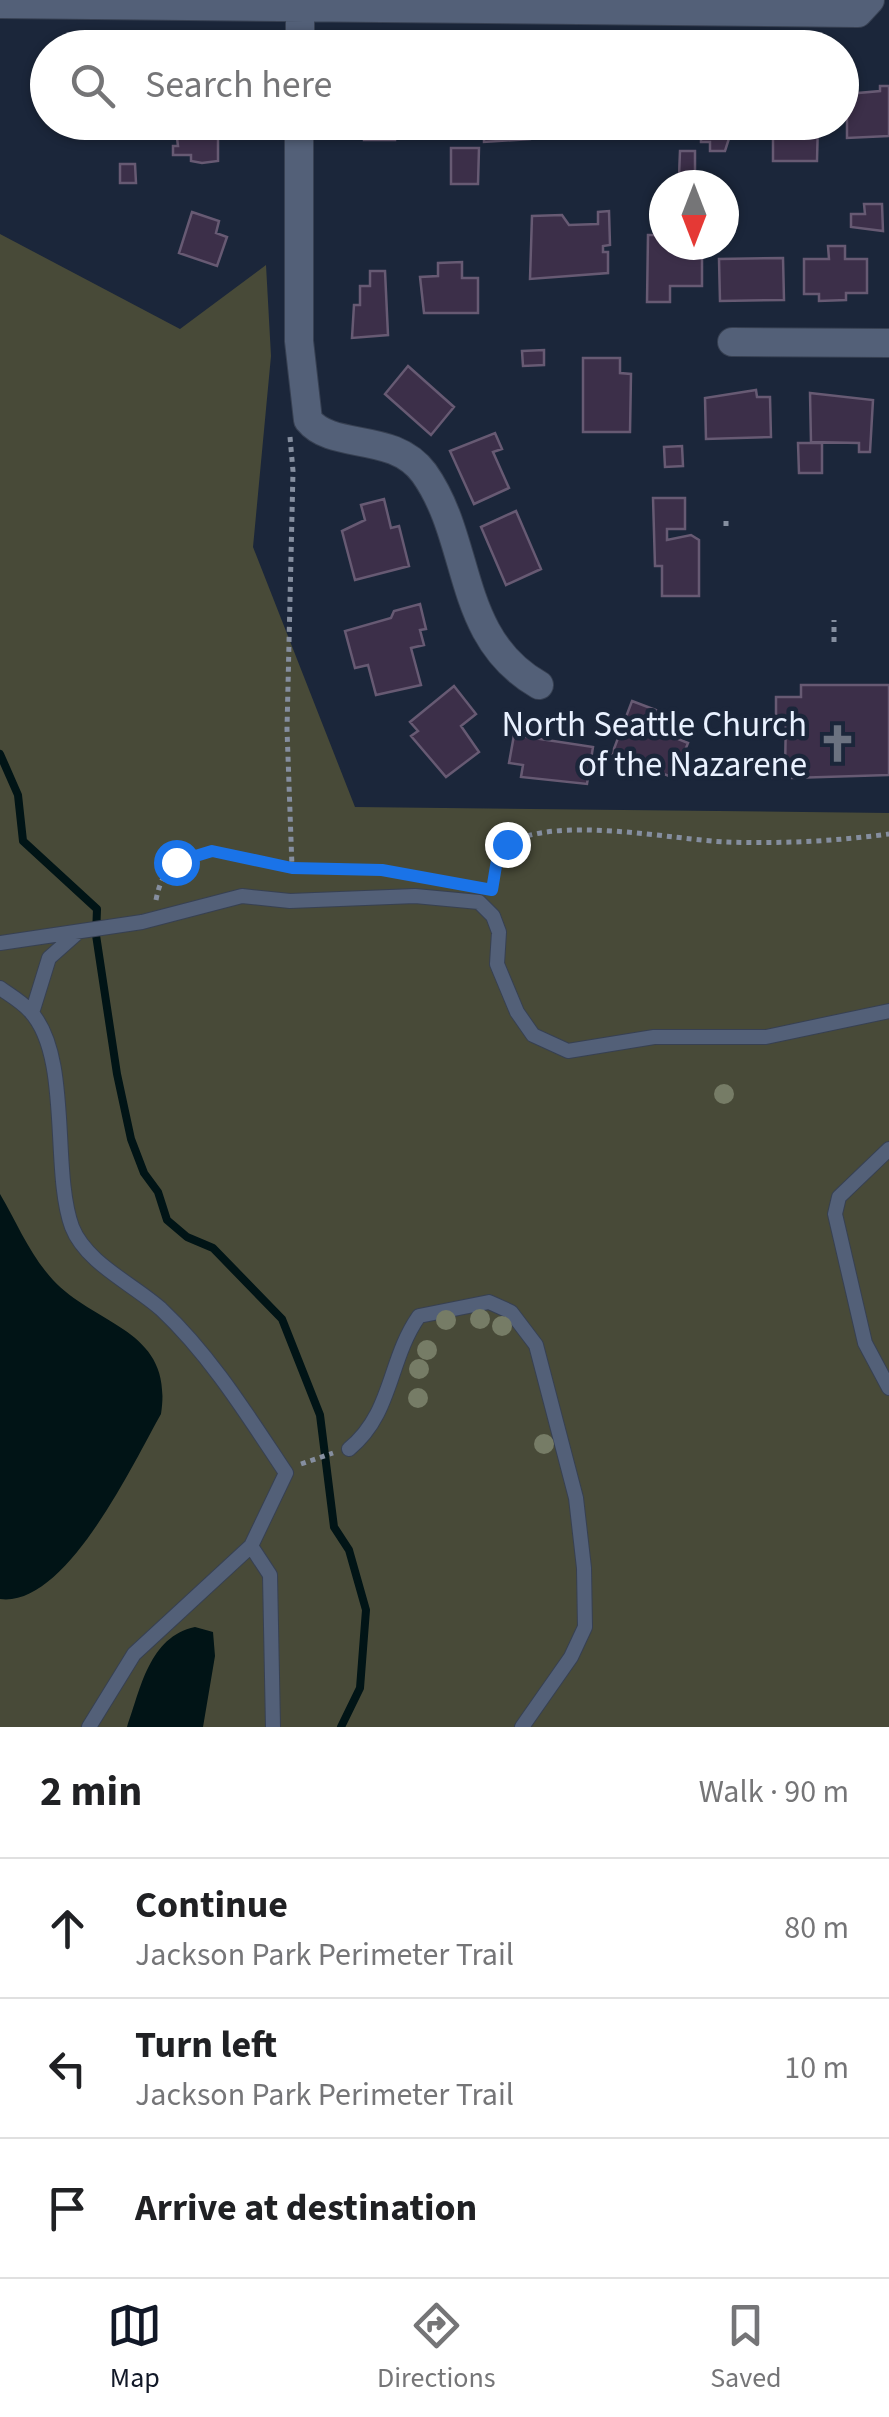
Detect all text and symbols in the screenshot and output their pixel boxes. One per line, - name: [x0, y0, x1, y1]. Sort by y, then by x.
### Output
- search box: [30, 30, 859, 140]
- icon: search: [65, 58, 120, 113]
- text: Search here: [145, 58, 332, 112]
- north arrow: [649, 170, 739, 260]
- place label: North Seattle Church of the Nazarene: [502, 700, 807, 790]
- church icon: North Seattle Church of the Nazarene: [816, 723, 858, 765]
- route end: [485, 822, 531, 868]
- route start: [154, 840, 200, 886]
- text: 2 min: [40, 1762, 142, 1822]
- text: Walk · 90 m: [699, 1769, 849, 1815]
- text: Continue: [135, 1878, 288, 1932]
- icon: ahead: [40, 1901, 95, 1956]
- text: 80 m: [784, 1905, 849, 1951]
- text: Jackson Park Perimeter Trail: [135, 1932, 514, 1978]
- text: Turn left: [135, 2018, 277, 2072]
- icon: left: [40, 2041, 95, 2096]
- text: 10 m: [784, 2045, 849, 2091]
- text: Jackson Park Perimeter Trail: [135, 2072, 514, 2118]
- icon: arrive: [40, 2181, 95, 2236]
- text: Arrive at destination: [135, 2181, 477, 2235]
- tab: Map: [107, 2298, 162, 2398]
- tab: Directions: [377, 2298, 496, 2398]
- tab: Saved: [710, 2298, 782, 2398]

